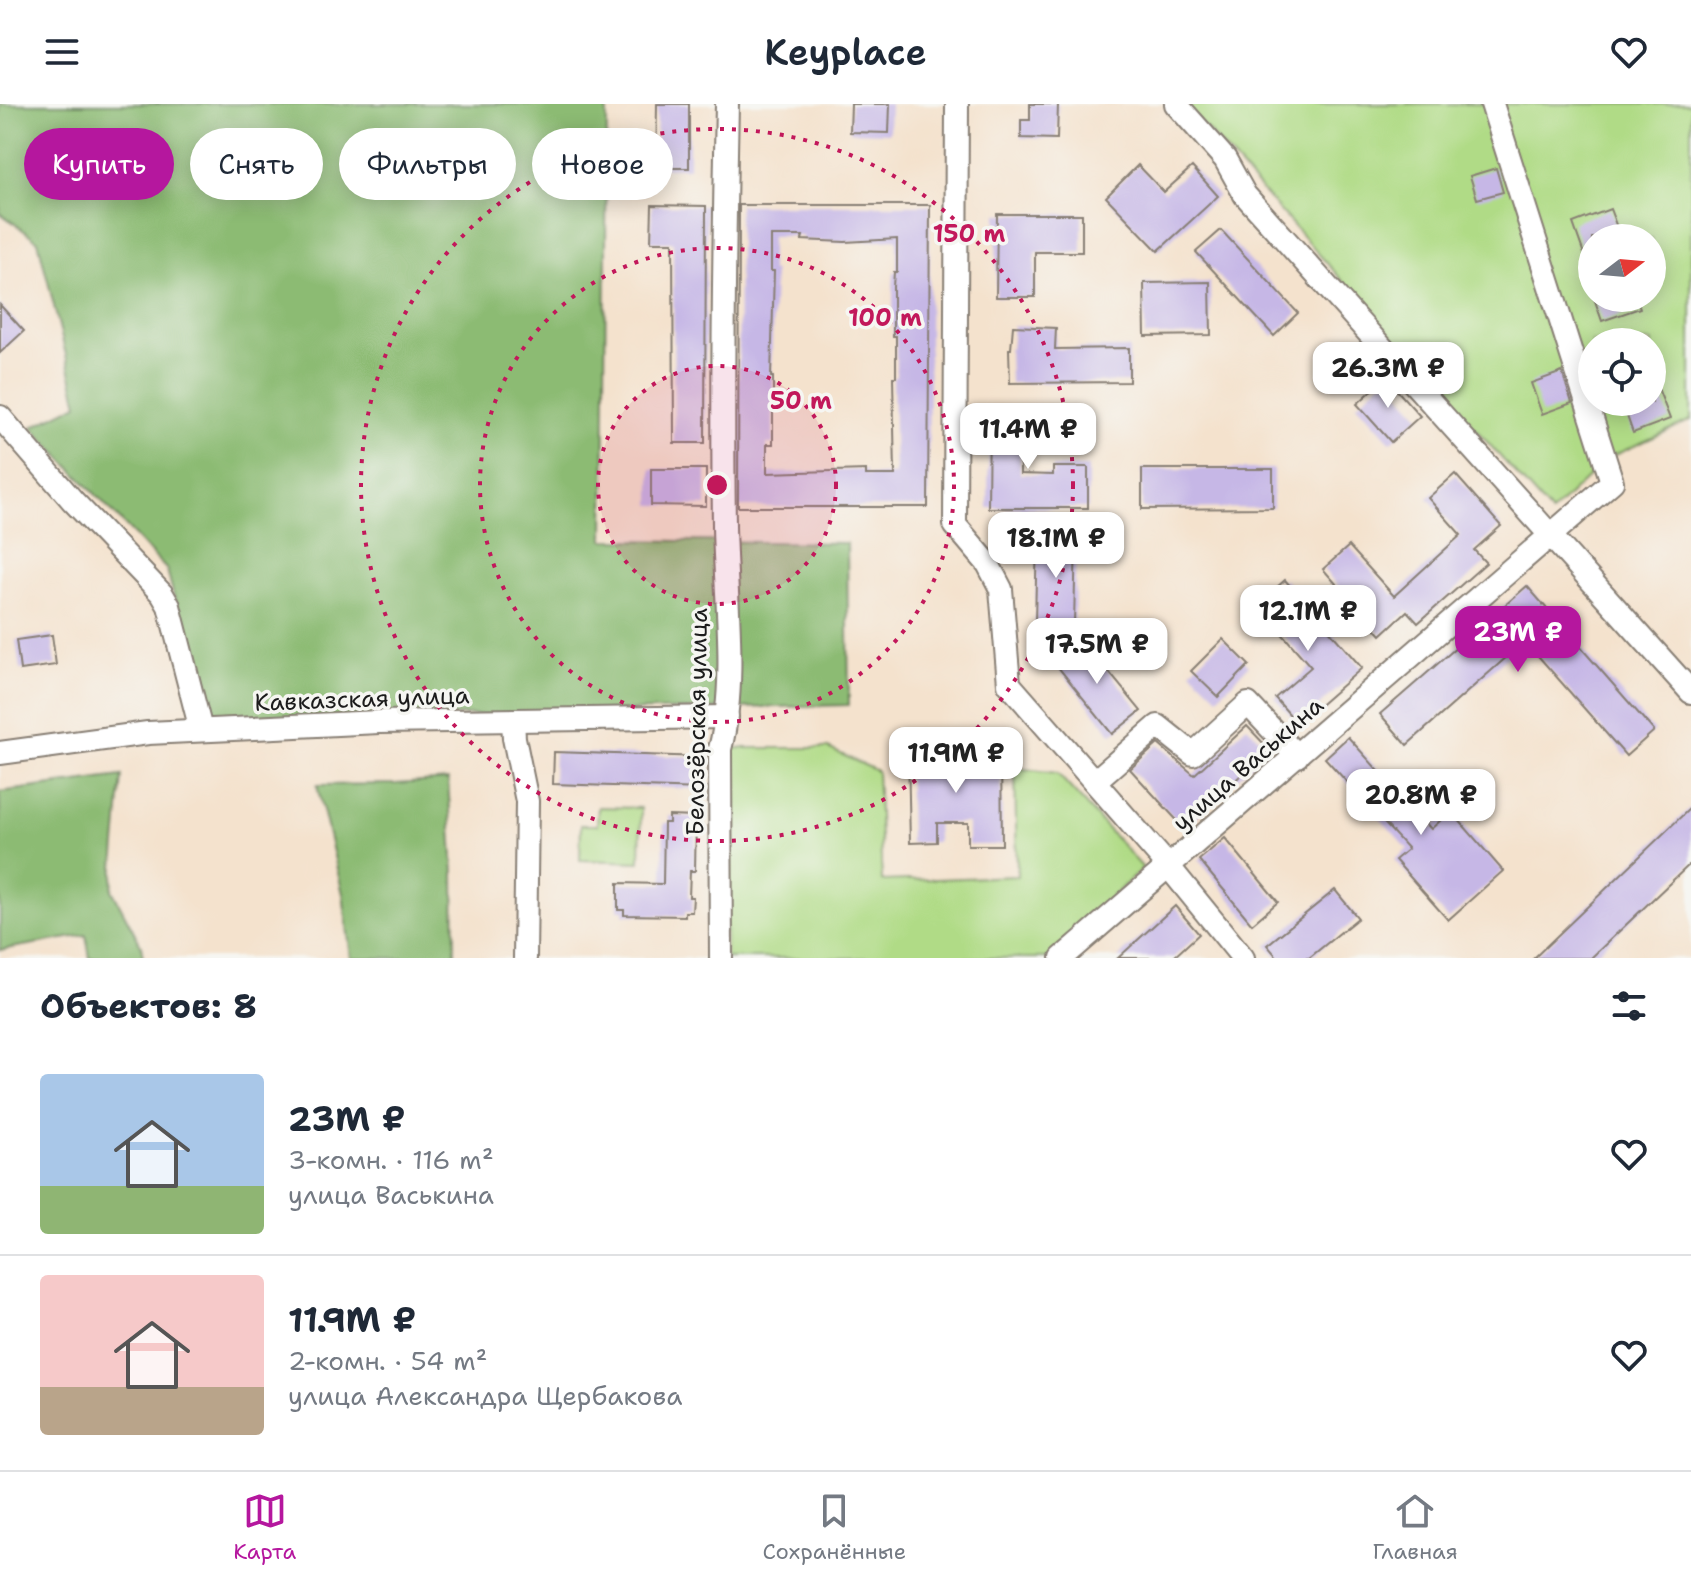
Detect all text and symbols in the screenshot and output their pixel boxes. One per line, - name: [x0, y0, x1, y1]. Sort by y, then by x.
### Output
- text: Keyplace: [764, 28, 927, 77]
- icon: menu: [40, 30, 84, 74]
- icon: heart: [1607, 30, 1651, 74]
- chip: Купить: [24, 128, 174, 200]
- chip: Снять: [190, 128, 323, 200]
- chip: Фильтры: [339, 128, 516, 200]
- chip: Новое: [532, 128, 673, 200]
- text: 150 m: [933, 218, 1005, 250]
- north arrow: [1578, 224, 1666, 312]
- map controls: [1578, 224, 1666, 416]
- text: 100 m: [848, 302, 922, 334]
- button: locate: [1578, 328, 1666, 416]
- pin: 26.3M ₽: [1314, 342, 1462, 410]
- text: 26.3M ₽: [1331, 350, 1445, 385]
- text: 50 m: [770, 385, 832, 417]
- pin: 11.4M ₽: [954, 403, 1102, 471]
- text: 11.4M ₽: [978, 411, 1078, 446]
- centre of rings: [703, 471, 731, 499]
- pin: 18.1M ₽: [982, 512, 1130, 580]
- text: 18.1M ₽: [1006, 520, 1106, 555]
- pin: 12.1M ₽: [1234, 585, 1382, 653]
- text: 12.1M ₽: [1258, 593, 1358, 628]
- pin: 23M ₽: [1462, 606, 1574, 674]
- street label: Белозёрская улица: [679, 608, 715, 836]
- text: 23M ₽: [1473, 614, 1563, 649]
- pin: 17.5M ₽: [1023, 618, 1171, 686]
- text: 17.5M ₽: [1044, 626, 1150, 661]
- street label: Кавказская улица: [254, 679, 470, 719]
- street label: улица Васькина: [1166, 690, 1330, 838]
- pin: 11.9M ₽: [882, 727, 1030, 795]
- text: 11.9M ₽: [907, 735, 1005, 770]
- pin: 20.8M ₽: [1347, 769, 1495, 837]
- text: 20.8M ₽: [1364, 777, 1478, 812]
- text: Объектов: 8: [40, 983, 257, 1029]
- icon: filters: [1607, 984, 1651, 1028]
- text: 23M ₽: [288, 1096, 406, 1142]
- icon: home: [104, 1106, 200, 1202]
- icon: heart: [1607, 1132, 1651, 1176]
- text: 3-комн. · 116 m²: [288, 1142, 494, 1177]
- text: улица Васькина: [288, 1177, 494, 1212]
- text: 11.9M ₽: [288, 1297, 416, 1343]
- icon: home: [104, 1307, 200, 1403]
- icon: heart: [1607, 1333, 1651, 1377]
- text: 2-комн. · 54 m²: [288, 1343, 488, 1378]
- text: улица Александра Щербакова: [288, 1378, 682, 1413]
- tab: Карта: [233, 1489, 296, 1566]
- tab: Сохранённые: [762, 1489, 906, 1566]
- tab: Главная: [1373, 1489, 1458, 1566]

